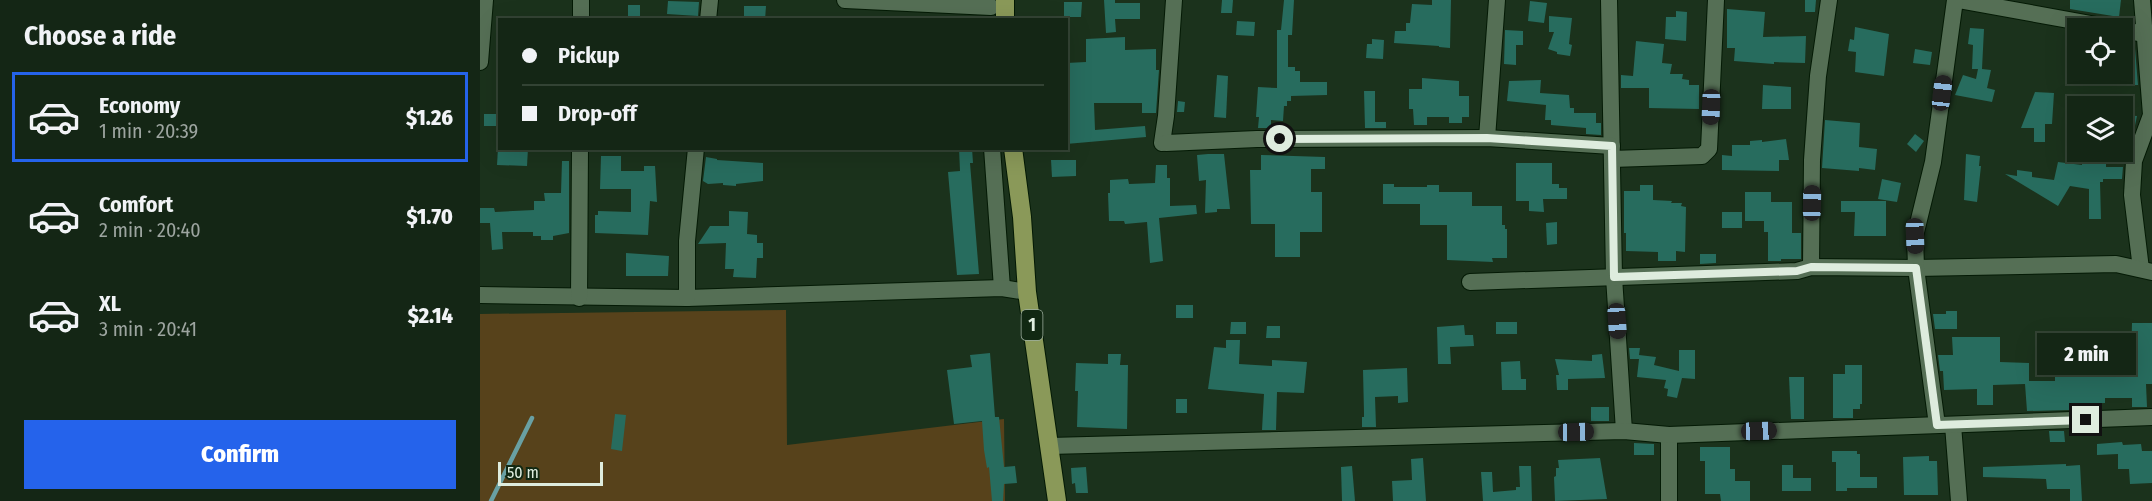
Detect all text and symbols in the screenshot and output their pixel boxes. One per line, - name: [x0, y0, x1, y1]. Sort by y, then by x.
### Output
- map controls: [2067, 18, 2133, 162]
- button: locate: [2067, 18, 2133, 84]
- text: Choose a ride: [24, 20, 176, 52]
- text: Pickup: [558, 42, 620, 69]
- car: [1931, 74, 1953, 112]
- car: [1701, 89, 1721, 125]
- icon: car: [27, 90, 81, 144]
- text: Economy: [99, 92, 180, 119]
- button: layers: [2067, 96, 2133, 162]
- text: Drop-off: [558, 100, 637, 127]
- text: $1.26: [406, 104, 453, 131]
- text: 1 min · 20:39: [99, 119, 198, 143]
- route start: [1266, 125, 1293, 152]
- car: [1803, 185, 1821, 221]
- icon: car: [27, 189, 81, 243]
- text: Comfort: [99, 191, 173, 218]
- text: $1.70: [407, 203, 453, 230]
- text: 2 min · 20:40: [99, 218, 201, 242]
- car: [1905, 218, 1925, 254]
- icon: car: [27, 288, 81, 342]
- text: XL: [99, 290, 121, 317]
- text: $2.14: [408, 302, 453, 329]
- car: [1607, 302, 1627, 340]
- road number: 1: [1022, 310, 1042, 340]
- text: 3 min · 20:41: [99, 317, 197, 341]
- callout: 2 min: [2036, 333, 2136, 375]
- text: 2 min: [2064, 342, 2109, 366]
- route end: [2072, 406, 2099, 433]
- button: Confirm: [24, 420, 456, 489]
- car: [1741, 421, 1777, 441]
- car: [1558, 423, 1594, 441]
- scale bar: [498, 459, 603, 486]
- text: 50 m: [507, 463, 539, 482]

